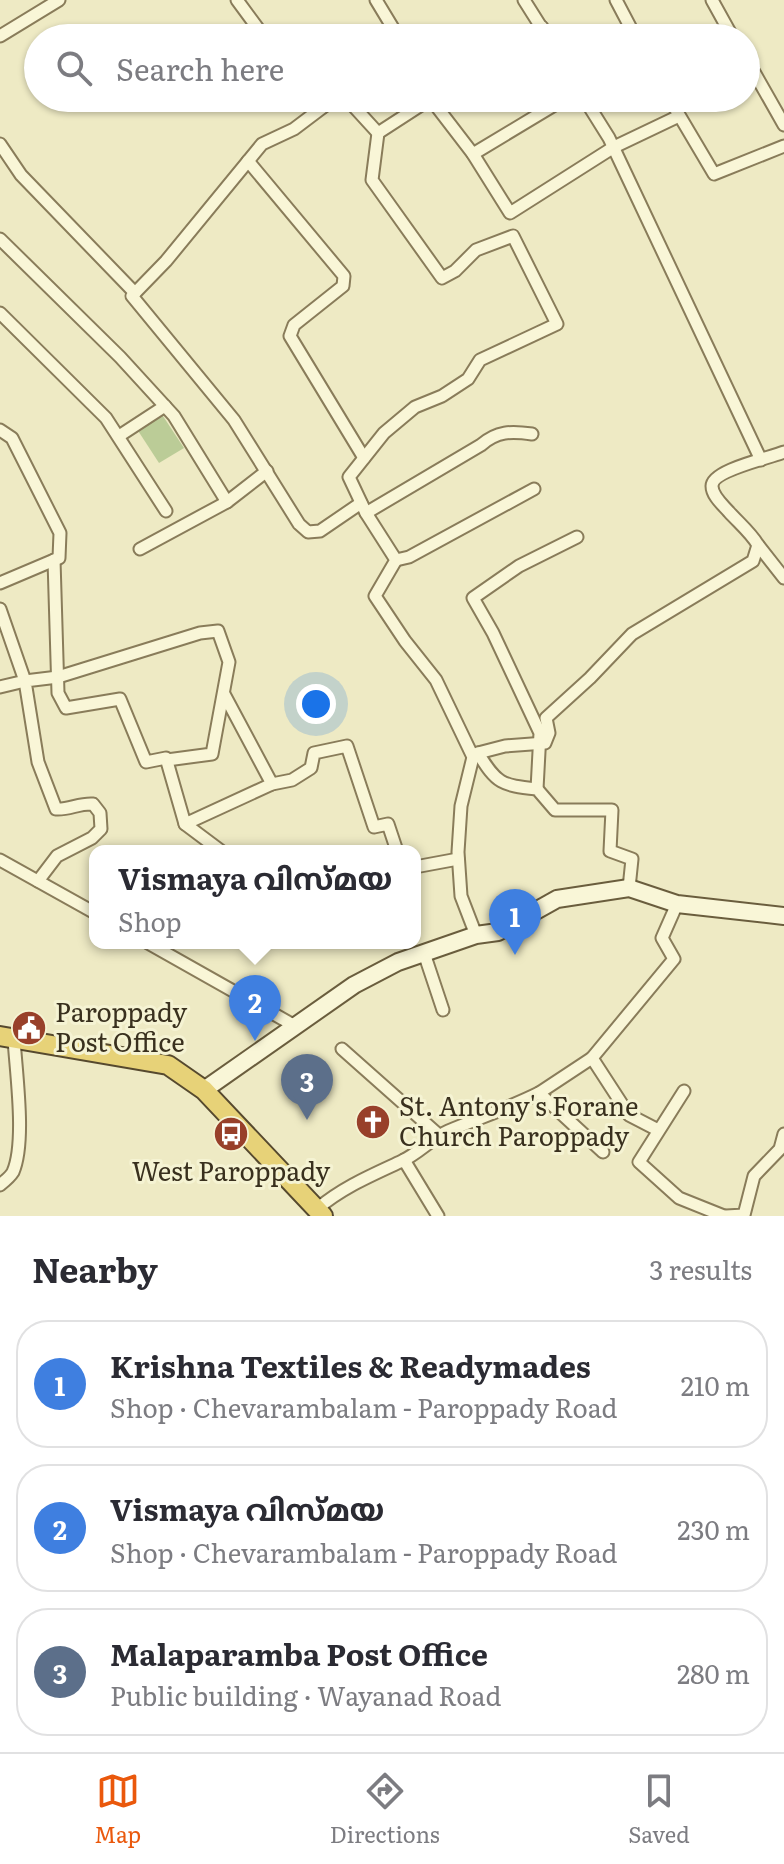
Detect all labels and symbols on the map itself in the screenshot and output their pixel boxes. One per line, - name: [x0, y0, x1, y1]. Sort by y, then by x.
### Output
- your location: [296, 684, 336, 724]
- pin: 1: [489, 889, 541, 955]
- pin: 2: [229, 975, 281, 1041]
- place label: Paroppady Post Office: [55, 991, 187, 1060]
- public building icon: Paroppady Post Office: [10, 1009, 48, 1047]
- pin: 3: [281, 1054, 333, 1120]
- place label: St. Antony's Forane Church Paroppady: [399, 1085, 639, 1154]
- church icon: St. Antony's Forane Church Paroppady: [354, 1103, 392, 1141]
- bus stop icon: West Paroppady: [212, 1115, 250, 1153]
- place label: West Paroppady: [132, 1150, 330, 1189]

